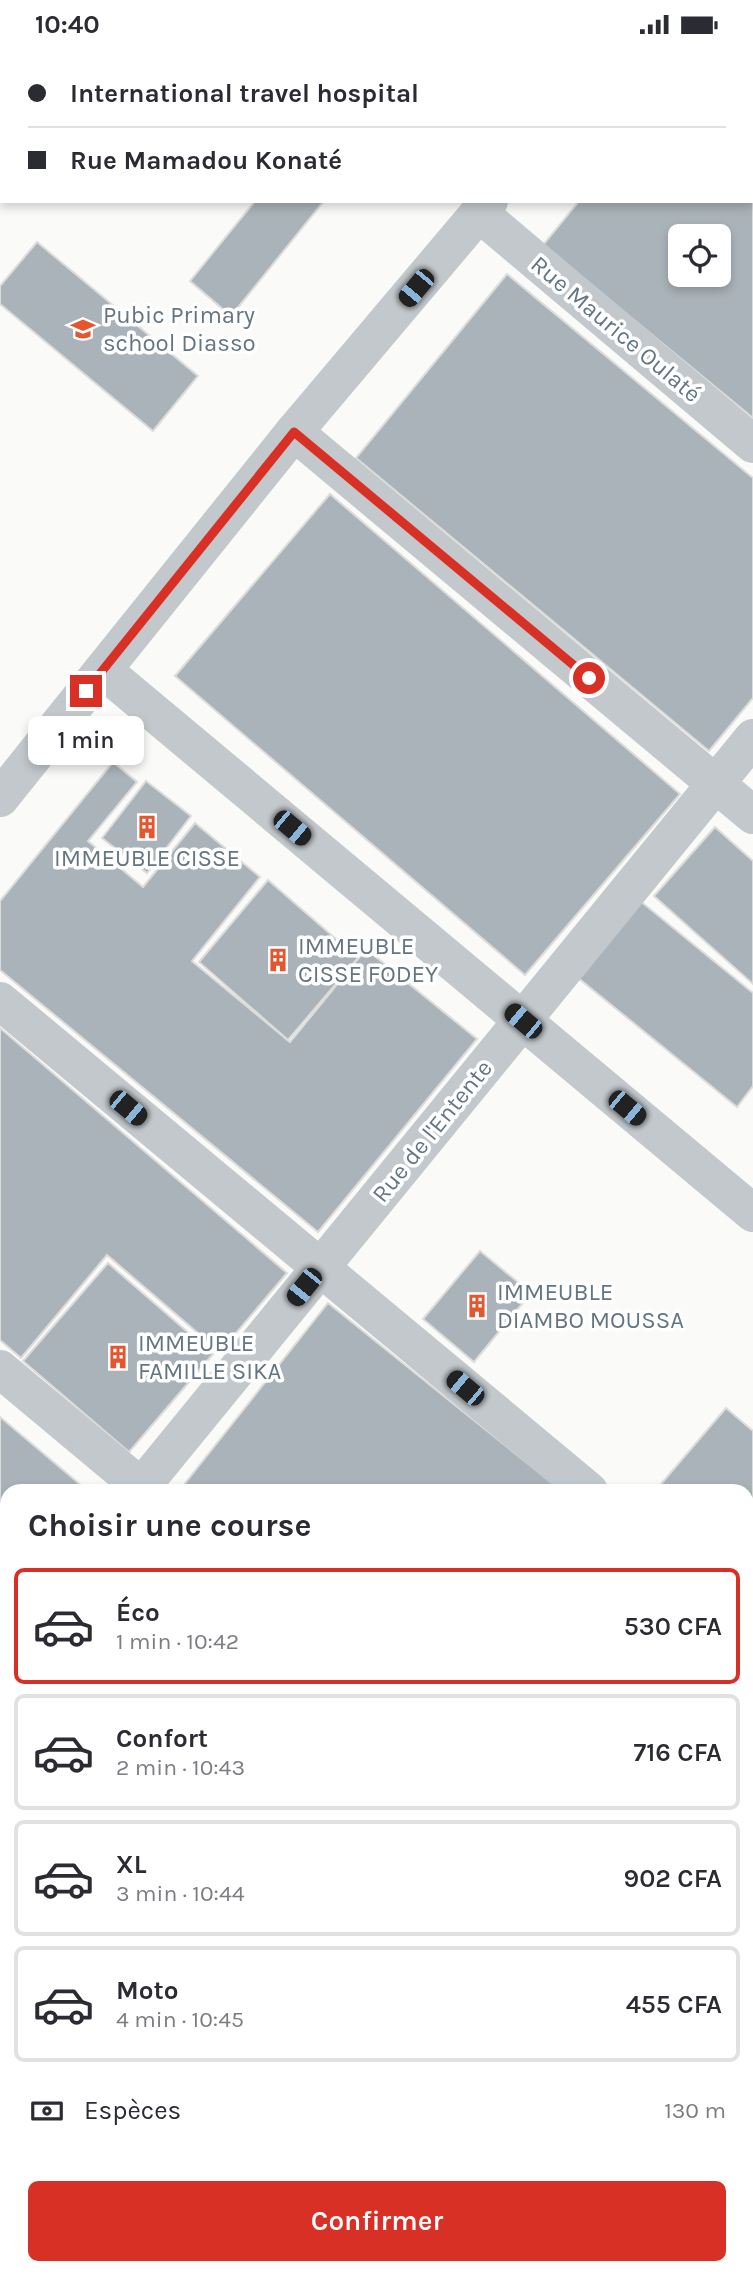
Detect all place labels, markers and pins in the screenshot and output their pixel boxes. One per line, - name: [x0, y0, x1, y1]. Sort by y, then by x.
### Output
- place label: Pubic Primary school Diasso: [103, 301, 256, 357]
- school or university icon: Pubic Primary school Diasso: [69, 315, 97, 343]
- building icon: IMMEUBLE CISSE: [133, 813, 161, 841]
- place label: IMMEUBLE CISSE: [54, 844, 240, 872]
- place label: IMMEUBLE CISSE FODEY: [298, 932, 438, 988]
- building icon: IMMEUBLE CISSE FODEY: [264, 946, 292, 974]
- place label: IMMEUBLE DIAMBO MOUSSA: [497, 1278, 684, 1334]
- building icon: IMMEUBLE DIAMBO MOUSSA: [463, 1292, 491, 1320]
- place label: IMMEUBLE FAMILLE SIKA: [138, 1329, 281, 1385]
- building icon: IMMEUBLE FAMILLE SIKA: [104, 1343, 132, 1371]

